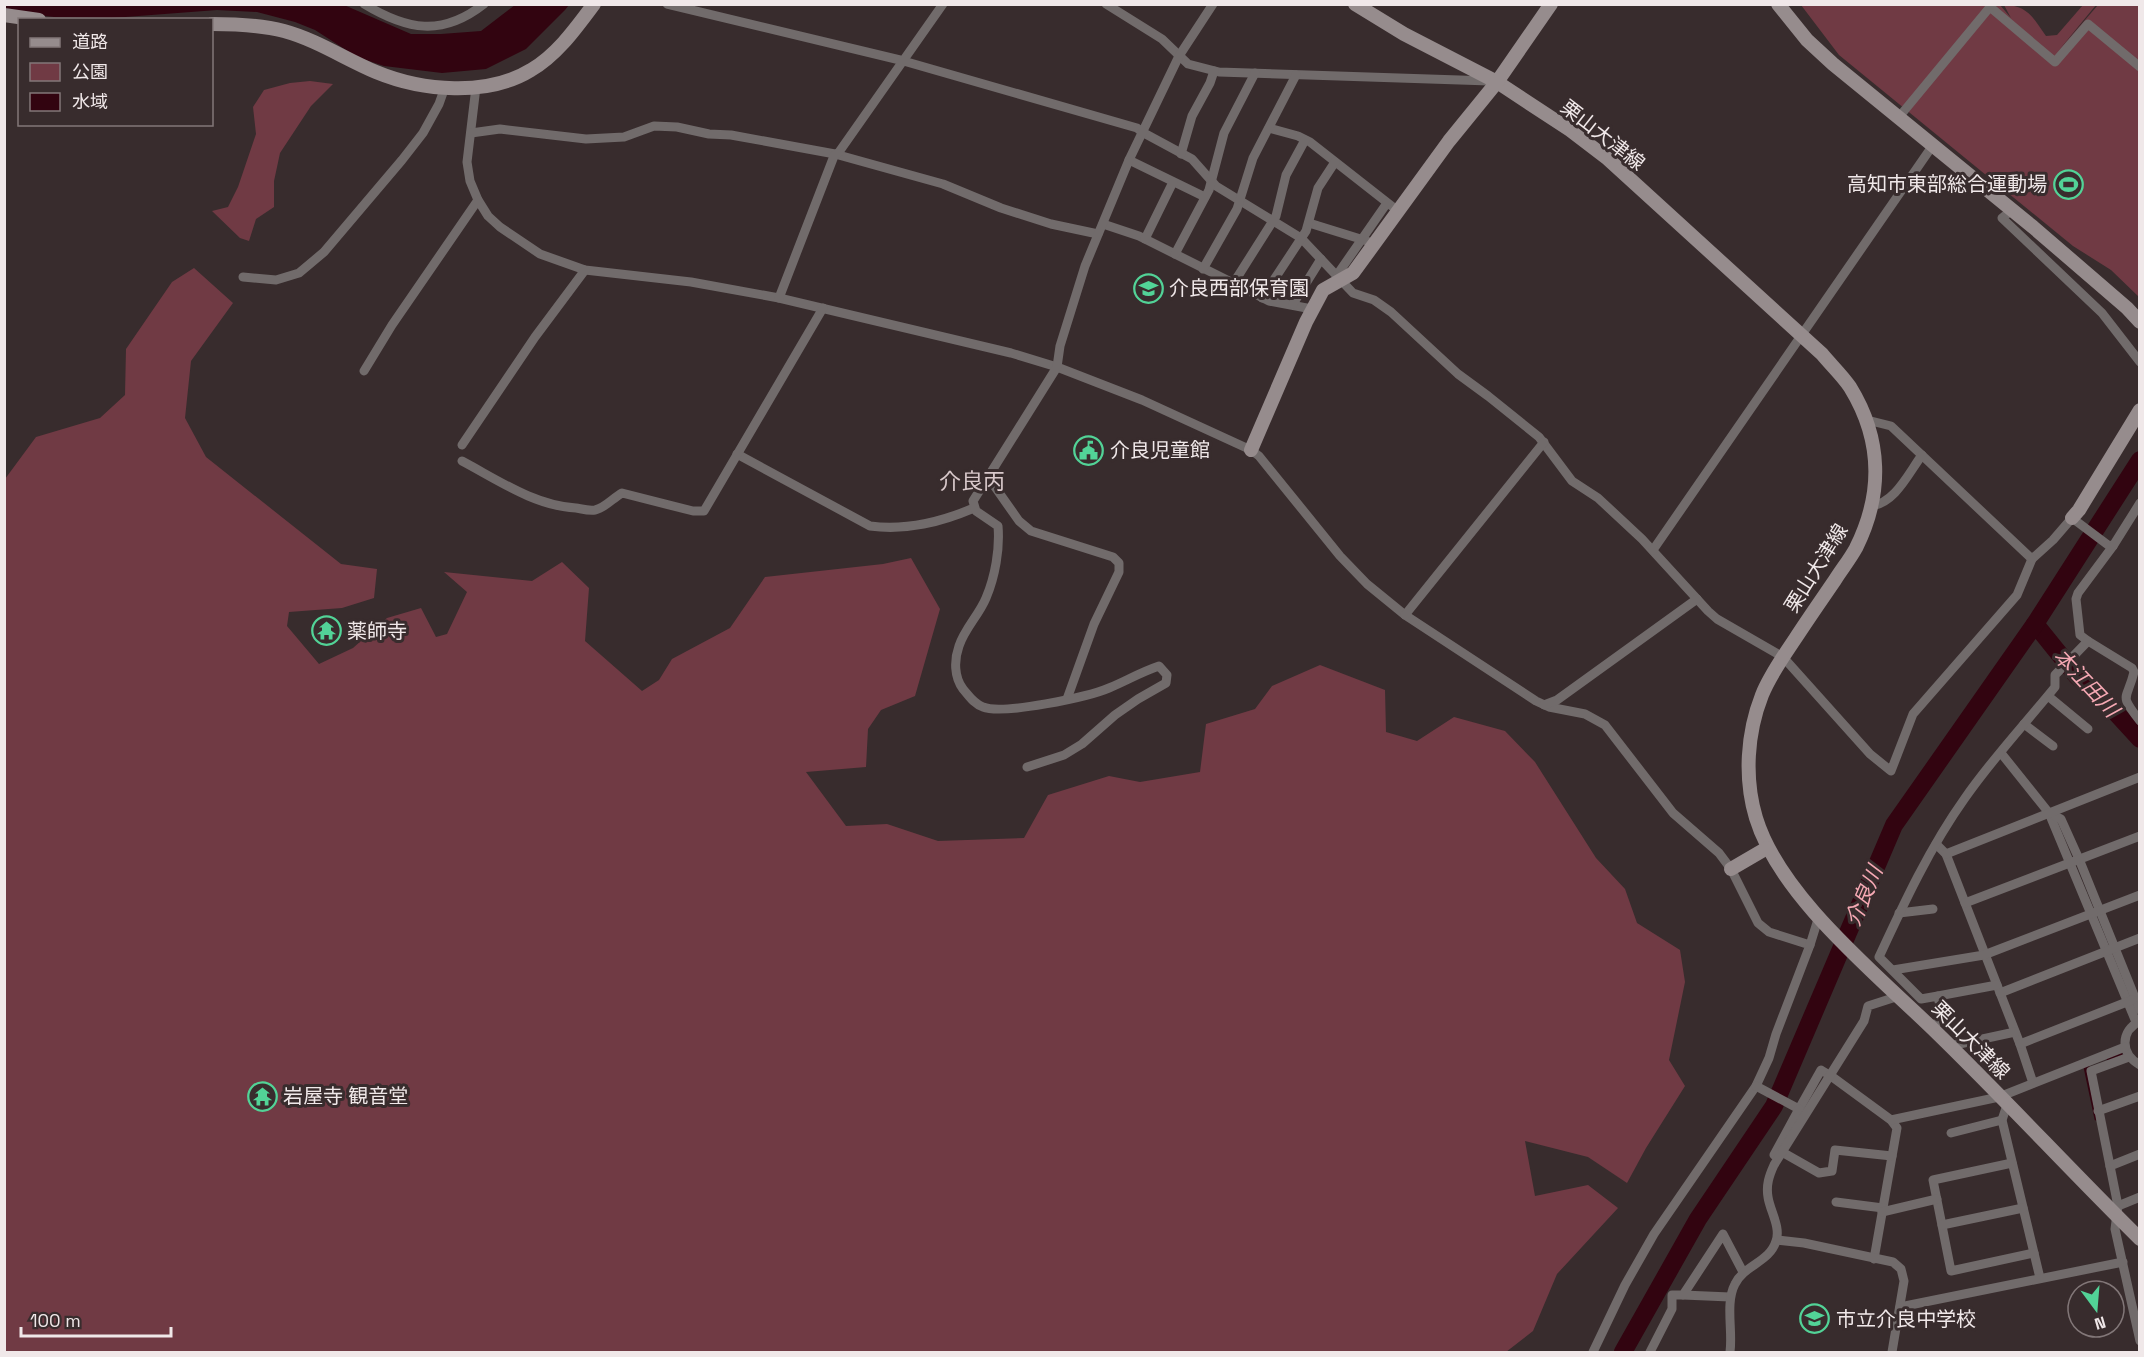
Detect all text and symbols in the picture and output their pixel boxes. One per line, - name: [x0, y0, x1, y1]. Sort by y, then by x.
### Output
- legend: [18, 18, 213, 126]
- text: 道路: [72, 30, 108, 53]
- text: 公園: [72, 60, 108, 83]
- text: 水域: [72, 90, 108, 113]
- street label: 栗山大津線: [1556, 94, 1650, 176]
- sports icon: 高知市東部総合運動場: [2052, 168, 2084, 200]
- place label: 高知市東部総合運動場: [1847, 171, 2047, 197]
- school or university icon: 介良西部保育園: [1132, 272, 1164, 304]
- place label: 介良西部保育園: [1169, 275, 1309, 301]
- public building icon: 介良児童館: [1073, 434, 1105, 466]
- place label: 介良児童館: [1110, 437, 1210, 463]
- district label: 介良丙: [939, 467, 1005, 495]
- street label: 栗山大津線: [1778, 519, 1854, 617]
- temple icon: 薬師寺: [310, 615, 342, 647]
- place label: 薬師寺: [347, 618, 407, 644]
- water label: 本江田川: [2048, 643, 2126, 724]
- water label: 介良川: [1839, 860, 1889, 930]
- street label: 栗山大津線: [1926, 995, 2016, 1085]
- temple icon: 岩屋寺 観音堂: [246, 1080, 278, 1112]
- place label: 岩屋寺 観音堂: [283, 1083, 408, 1109]
- north arrow: [2066, 1279, 2126, 1339]
- scale bar: [21, 1300, 171, 1338]
- school or university icon: 市立介良中学校: [1799, 1303, 1831, 1335]
- place label: 市立介良中学校: [1836, 1306, 1976, 1332]
- text: 100 m: [30, 1309, 81, 1332]
- text: N: [2092, 1311, 2108, 1335]

